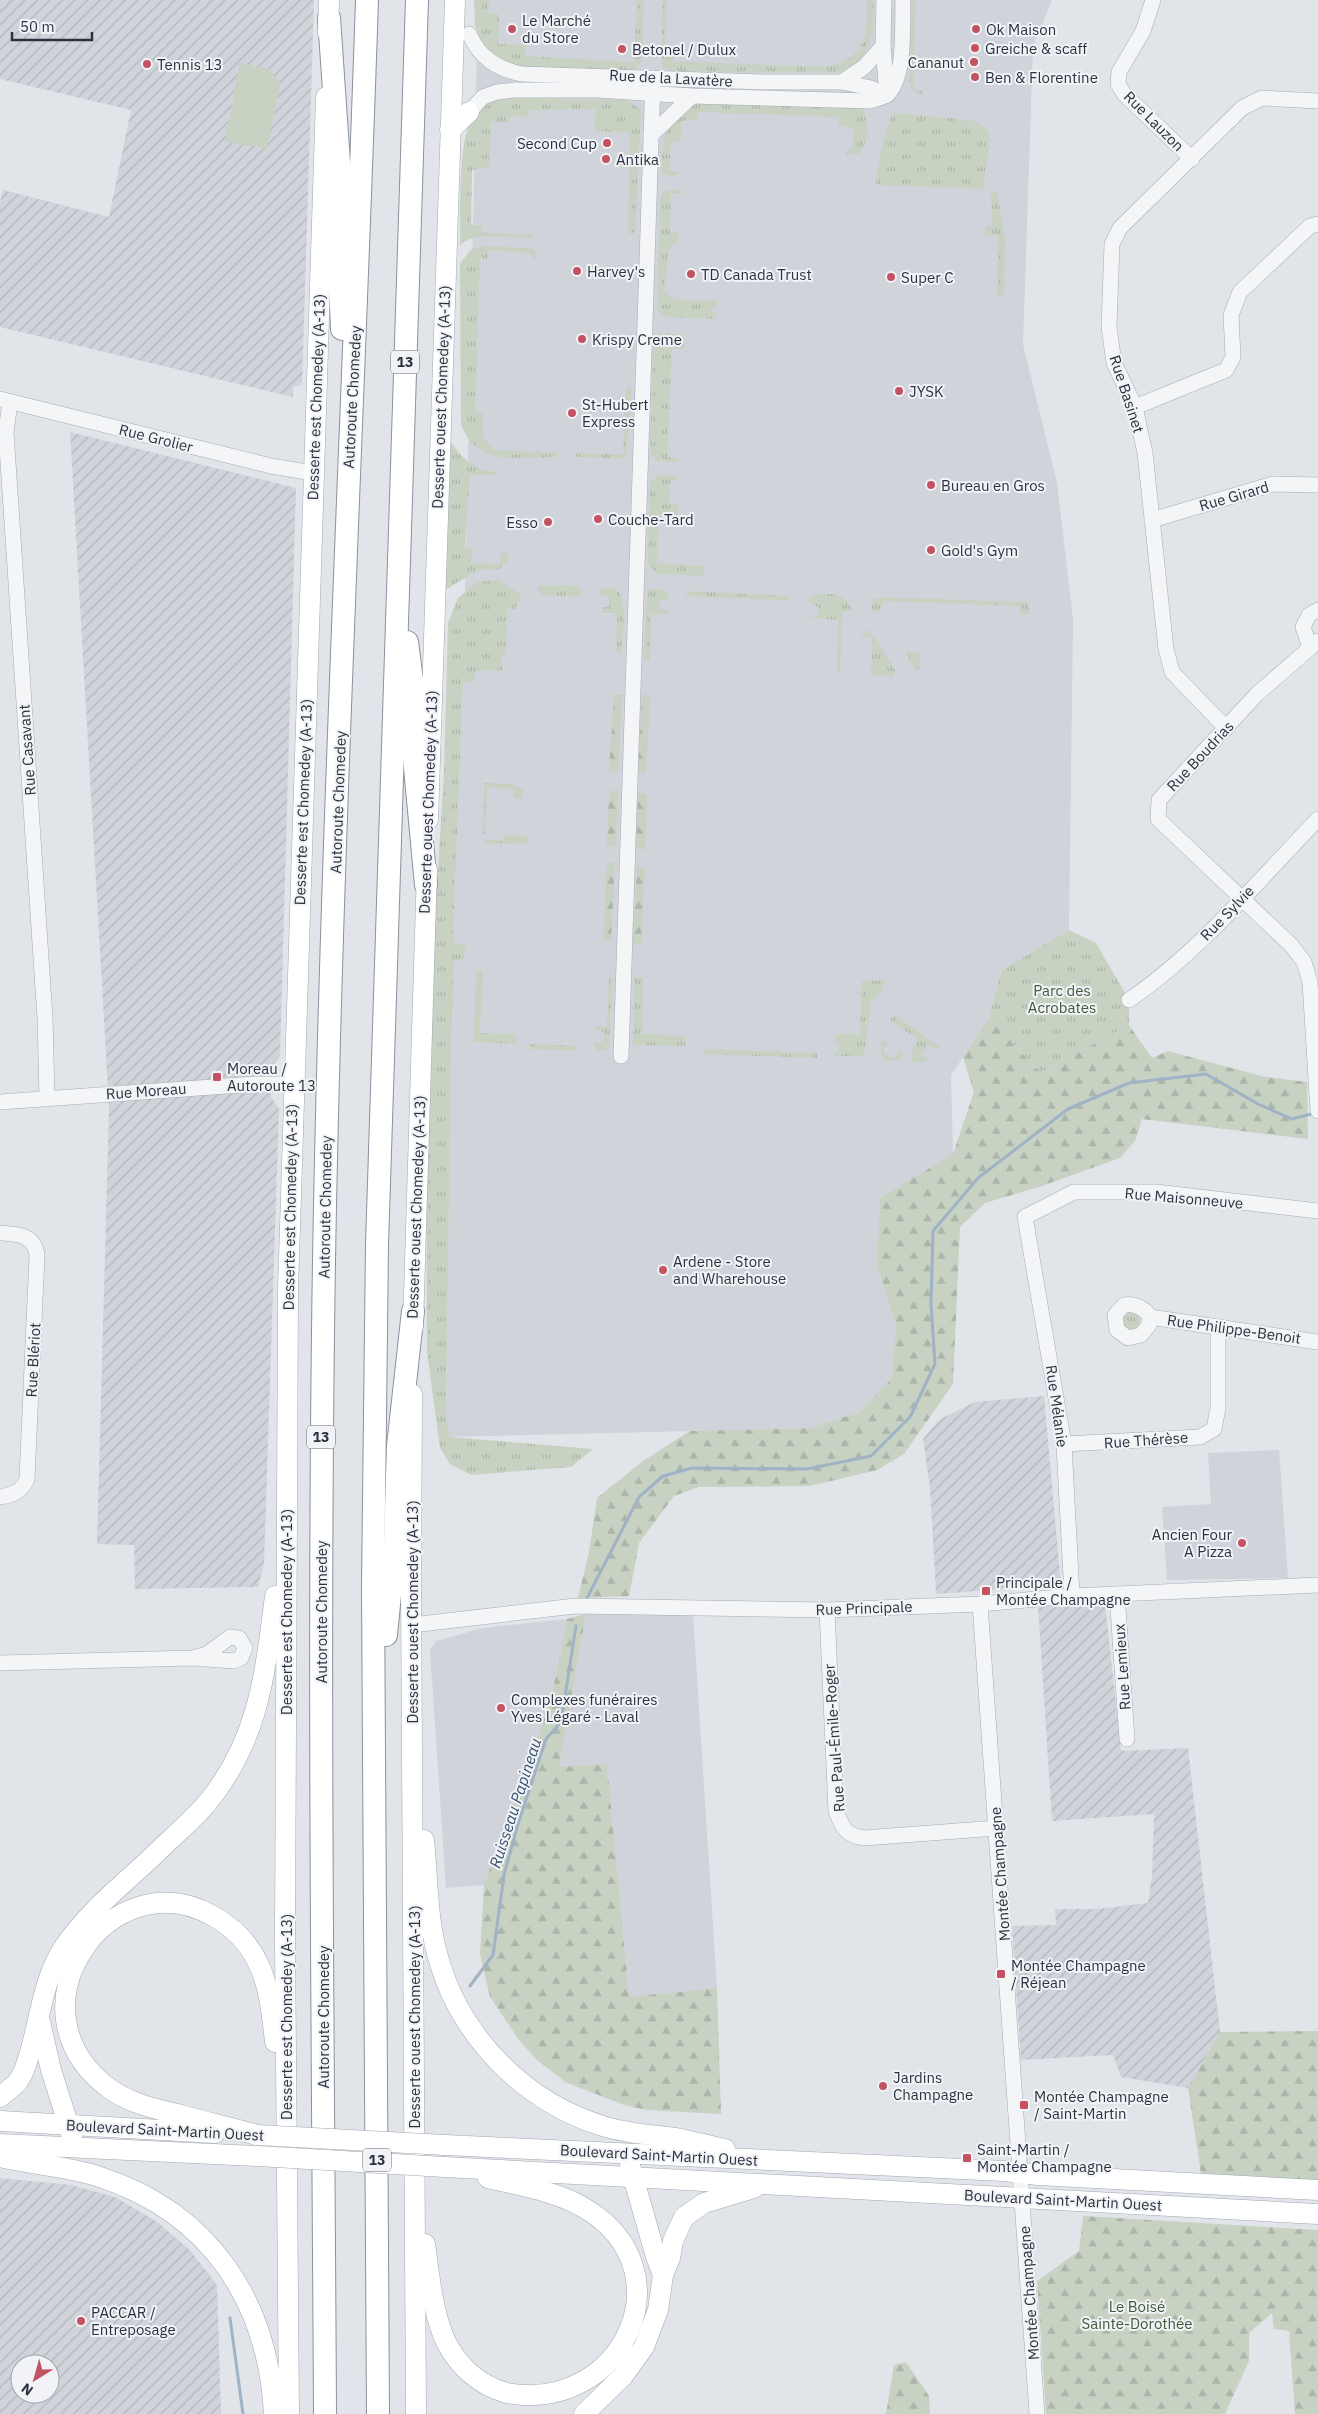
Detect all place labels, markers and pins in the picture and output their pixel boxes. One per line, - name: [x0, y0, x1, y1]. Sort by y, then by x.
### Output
- place label: Le Marché du Store: [522, 11, 591, 47]
- place label: Ok Maison: [986, 20, 1056, 39]
- marker: Le Marché du Store: [506, 23, 518, 35]
- marker: Ok Maison: [970, 23, 982, 35]
- place label: Greiche & scaff: [985, 39, 1087, 58]
- place label: Betonel / Dulux: [632, 40, 736, 59]
- marker: Greiche & scaff: [969, 42, 981, 54]
- marker: Betonel / Dulux: [616, 43, 628, 55]
- place label: Cananut: [908, 53, 964, 72]
- place label: Tennis 13: [157, 55, 222, 74]
- marker: Cananut: [968, 56, 980, 68]
- marker: Tennis 13: [141, 58, 153, 70]
- place label: Ben & Florentine: [985, 68, 1098, 87]
- marker: Ben & Florentine: [969, 71, 981, 83]
- place label: Second Cup: [517, 134, 597, 153]
- marker: Second Cup: [601, 137, 613, 149]
- place label: Antika: [616, 150, 659, 169]
- marker: Antika: [600, 153, 612, 165]
- place label: Harvey's: [587, 262, 645, 281]
- marker: Harvey's: [571, 265, 583, 277]
- place label: TD Canada Trust: [701, 265, 812, 284]
- marker: TD Canada Trust: [685, 268, 697, 280]
- place label: Super C: [901, 268, 954, 287]
- marker: Super C: [885, 271, 897, 283]
- place label: Krispy Creme: [592, 330, 682, 349]
- marker: Krispy Creme: [576, 333, 588, 345]
- place label: JYSK: [909, 382, 944, 401]
- marker: JYSK: [893, 385, 905, 397]
- place label: St-Hubert Express: [582, 395, 649, 431]
- marker: St-Hubert Express: [566, 407, 578, 419]
- place label: Bureau en Gros: [941, 476, 1045, 495]
- marker: Bureau en Gros: [925, 479, 937, 491]
- place label: Couche-Tard: [608, 510, 694, 529]
- place label: Esso: [506, 513, 538, 532]
- marker: Couche-Tard: [592, 513, 604, 525]
- marker: Esso: [542, 516, 554, 528]
- place label: Gold's Gym: [941, 541, 1018, 560]
- marker: Gold's Gym: [925, 544, 937, 556]
- place label: Moreau / Autoroute 13: [227, 1059, 316, 1095]
- marker: Moreau / Autoroute 13: [211, 1071, 223, 1083]
- place label: Ardene - Store and Wharehouse: [673, 1252, 786, 1288]
- marker: Ardene - Store and Wharehouse: [657, 1264, 669, 1276]
- place label: Ancien Four A Pizza: [1152, 1525, 1232, 1561]
- marker: Ancien Four A Pizza: [1236, 1537, 1248, 1549]
- place label: Principale / Montée Champagne: [996, 1573, 1131, 1609]
- marker: Principale / Montée Champagne: [980, 1585, 992, 1597]
- place label: Complexes funéraires Yves Légaré - Laval: [511, 1690, 657, 1726]
- marker: Complexes funéraires Yves Légaré - Laval: [495, 1702, 507, 1714]
- place label: Montée Champagne / Réjean: [1011, 1956, 1146, 1992]
- marker: Montée Champagne / Réjean: [995, 1968, 1007, 1980]
- place label: Jardins Champagne: [893, 2068, 973, 2104]
- marker: Jardins Champagne: [877, 2080, 889, 2092]
- place label: Montée Champagne / Saint-Martin: [1034, 2087, 1169, 2123]
- marker: Montée Champagne / Saint-Martin: [1018, 2099, 1030, 2111]
- place label: Saint-Martin / Montée Champagne: [977, 2140, 1112, 2176]
- marker: Saint-Martin / Montée Champagne: [961, 2152, 973, 2164]
- place label: PACCAR / Entreposage: [91, 2303, 176, 2339]
- marker: PACCAR / Entreposage: [75, 2315, 87, 2327]

